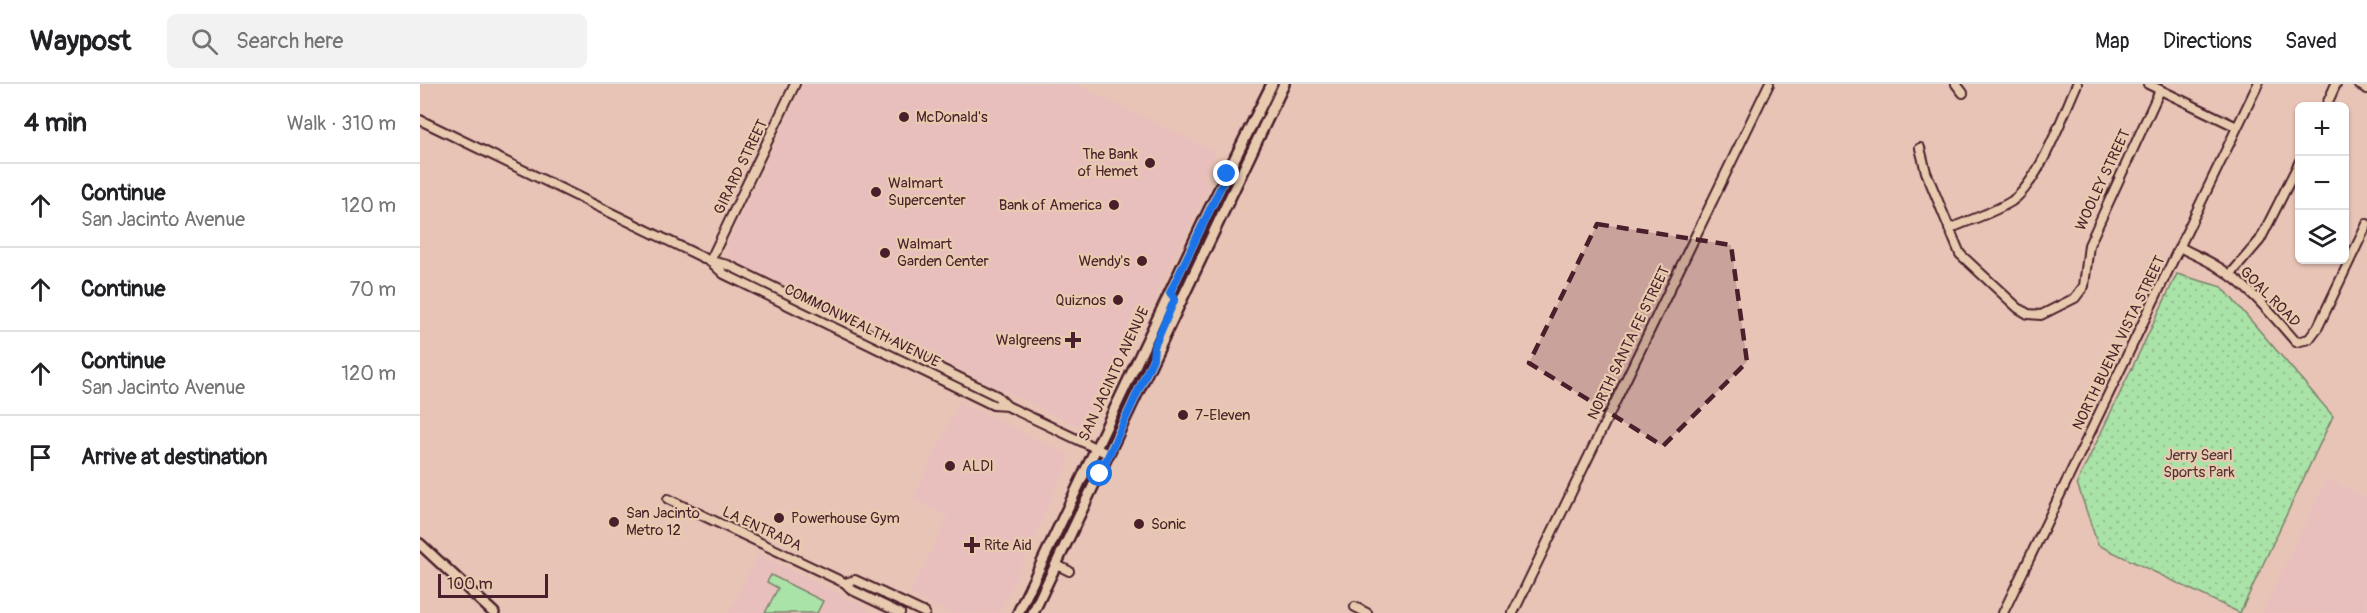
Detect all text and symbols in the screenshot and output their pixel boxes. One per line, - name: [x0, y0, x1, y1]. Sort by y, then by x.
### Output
- search box: [167, 14, 587, 68]
- text: Waypost: [30, 24, 131, 59]
- icon: search: [188, 25, 221, 58]
- text: Search here: [236, 27, 343, 55]
- text: Map: [2095, 28, 2130, 55]
- text: Directions: [2163, 28, 2252, 55]
- text: Saved: [2285, 28, 2337, 55]
- map controls: [2295, 102, 2349, 264]
- button: +: [2295, 102, 2349, 156]
- text: 4 min: [24, 107, 87, 139]
- place label: McDonald's: [916, 108, 988, 127]
- marker: McDonald's: [897, 110, 911, 124]
- text: Walk · 310 m: [287, 111, 396, 136]
- street label: GIRARD STREET: [710, 116, 772, 218]
- street label: WOOLEY STREET: [2071, 126, 2135, 234]
- place label: The Bank of Hemet: [1078, 145, 1139, 181]
- marker: The Bank of Hemet: [1143, 156, 1157, 170]
- button: −: [2295, 156, 2349, 210]
- route end: [1213, 160, 1239, 186]
- place label: Walmart Supercenter: [888, 174, 967, 210]
- text: Continue: [81, 179, 165, 207]
- marker: Walmart Supercenter: [869, 185, 883, 199]
- icon: ahead: [24, 189, 57, 222]
- text: 120 m: [341, 193, 396, 218]
- place label: Bank of America: [999, 196, 1102, 215]
- marker: Bank of America: [1107, 198, 1121, 212]
- text: San Jacinto Avenue: [81, 207, 245, 232]
- button: layers: [2295, 210, 2349, 264]
- place label: Walmart Garden Center: [897, 235, 989, 271]
- marker: Walmart Garden Center: [878, 246, 892, 260]
- place label: Wendy's: [1079, 252, 1130, 271]
- street label: NORTH BUENA VISTA STREET: [2068, 253, 2170, 433]
- marker: Wendy's: [1135, 254, 1149, 268]
- street label: NORTH SANTA FE STREET: [1583, 263, 1675, 423]
- street label: GOAL ROAD: [2236, 263, 2304, 331]
- icon: ahead: [24, 273, 57, 306]
- text: Continue: [81, 275, 165, 303]
- text: 70 m: [350, 277, 396, 302]
- street label: COMMONWEALTH AVENUE: [781, 280, 943, 372]
- place label: Quiznos: [1055, 291, 1106, 310]
- marker: Quiznos: [1111, 293, 1125, 307]
- street label: SAN JACINTO AVENUE: [1074, 304, 1154, 444]
- place label: Walgreens: [996, 331, 1061, 350]
- marker: Walgreens: [1066, 333, 1080, 347]
- text: Continue: [81, 347, 165, 375]
- icon: ahead: [24, 357, 57, 390]
- text: 120 m: [341, 361, 396, 386]
- text: San Jacinto Avenue: [81, 375, 245, 400]
- place label: 7-Eleven: [1195, 406, 1250, 425]
- marker: 7-Eleven: [1176, 408, 1190, 422]
- icon: arrive: [24, 441, 57, 474]
- text: Arrive at destination: [81, 443, 267, 471]
- park label: Jerry Searl Sports Park: [2163, 446, 2235, 482]
- place label: ALDI: [962, 457, 994, 476]
- marker: ALDI: [943, 459, 957, 473]
- route start: [1086, 460, 1112, 486]
- street label: LA ENTRADA: [719, 502, 805, 556]
- place label: San Jacinto Metro 12: [626, 504, 700, 540]
- place label: Powerhouse Gym: [791, 509, 900, 528]
- marker: Powerhouse Gym: [772, 511, 786, 525]
- marker: San Jacinto Metro 12: [607, 515, 621, 529]
- place label: Sonic: [1151, 515, 1187, 534]
- marker: Sonic: [1132, 517, 1146, 531]
- place label: Rite Aid: [984, 536, 1032, 555]
- marker: Rite Aid: [965, 538, 979, 552]
- scale bar: [438, 571, 548, 598]
- text: 100 m: [447, 574, 493, 594]

